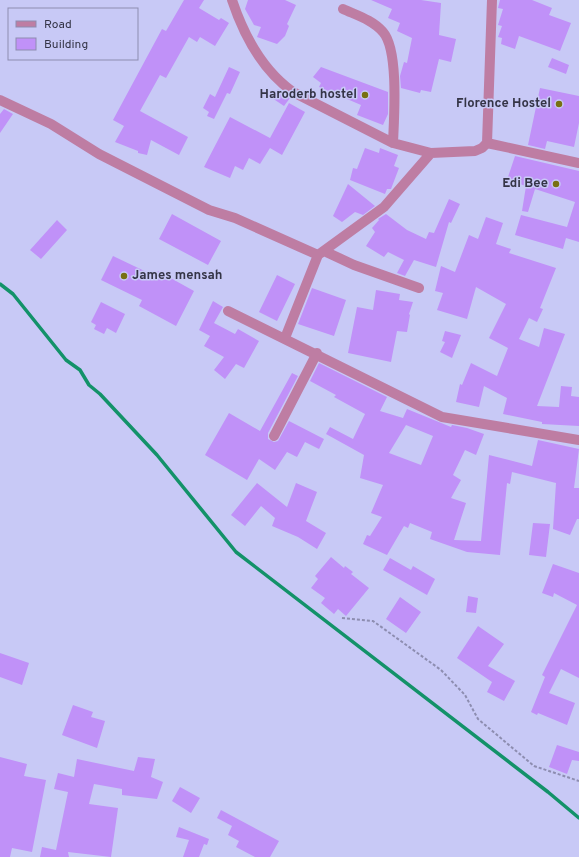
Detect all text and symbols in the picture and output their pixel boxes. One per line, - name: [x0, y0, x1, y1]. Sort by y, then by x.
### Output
- legend: [8, 8, 138, 60]
- text: Road: [44, 17, 72, 33]
- text: Building: [44, 37, 88, 53]
- place label: Haroderb hostel: [260, 87, 357, 103]
- marker: Haroderb hostel: [360, 90, 370, 100]
- place label: Florence Hostel: [456, 96, 551, 112]
- marker: Florence Hostel: [554, 99, 564, 109]
- place label: Edi Bee: [502, 176, 548, 192]
- marker: Edi Bee: [551, 179, 561, 189]
- place label: James mensah: [132, 268, 222, 284]
- marker: James mensah: [119, 271, 129, 281]

